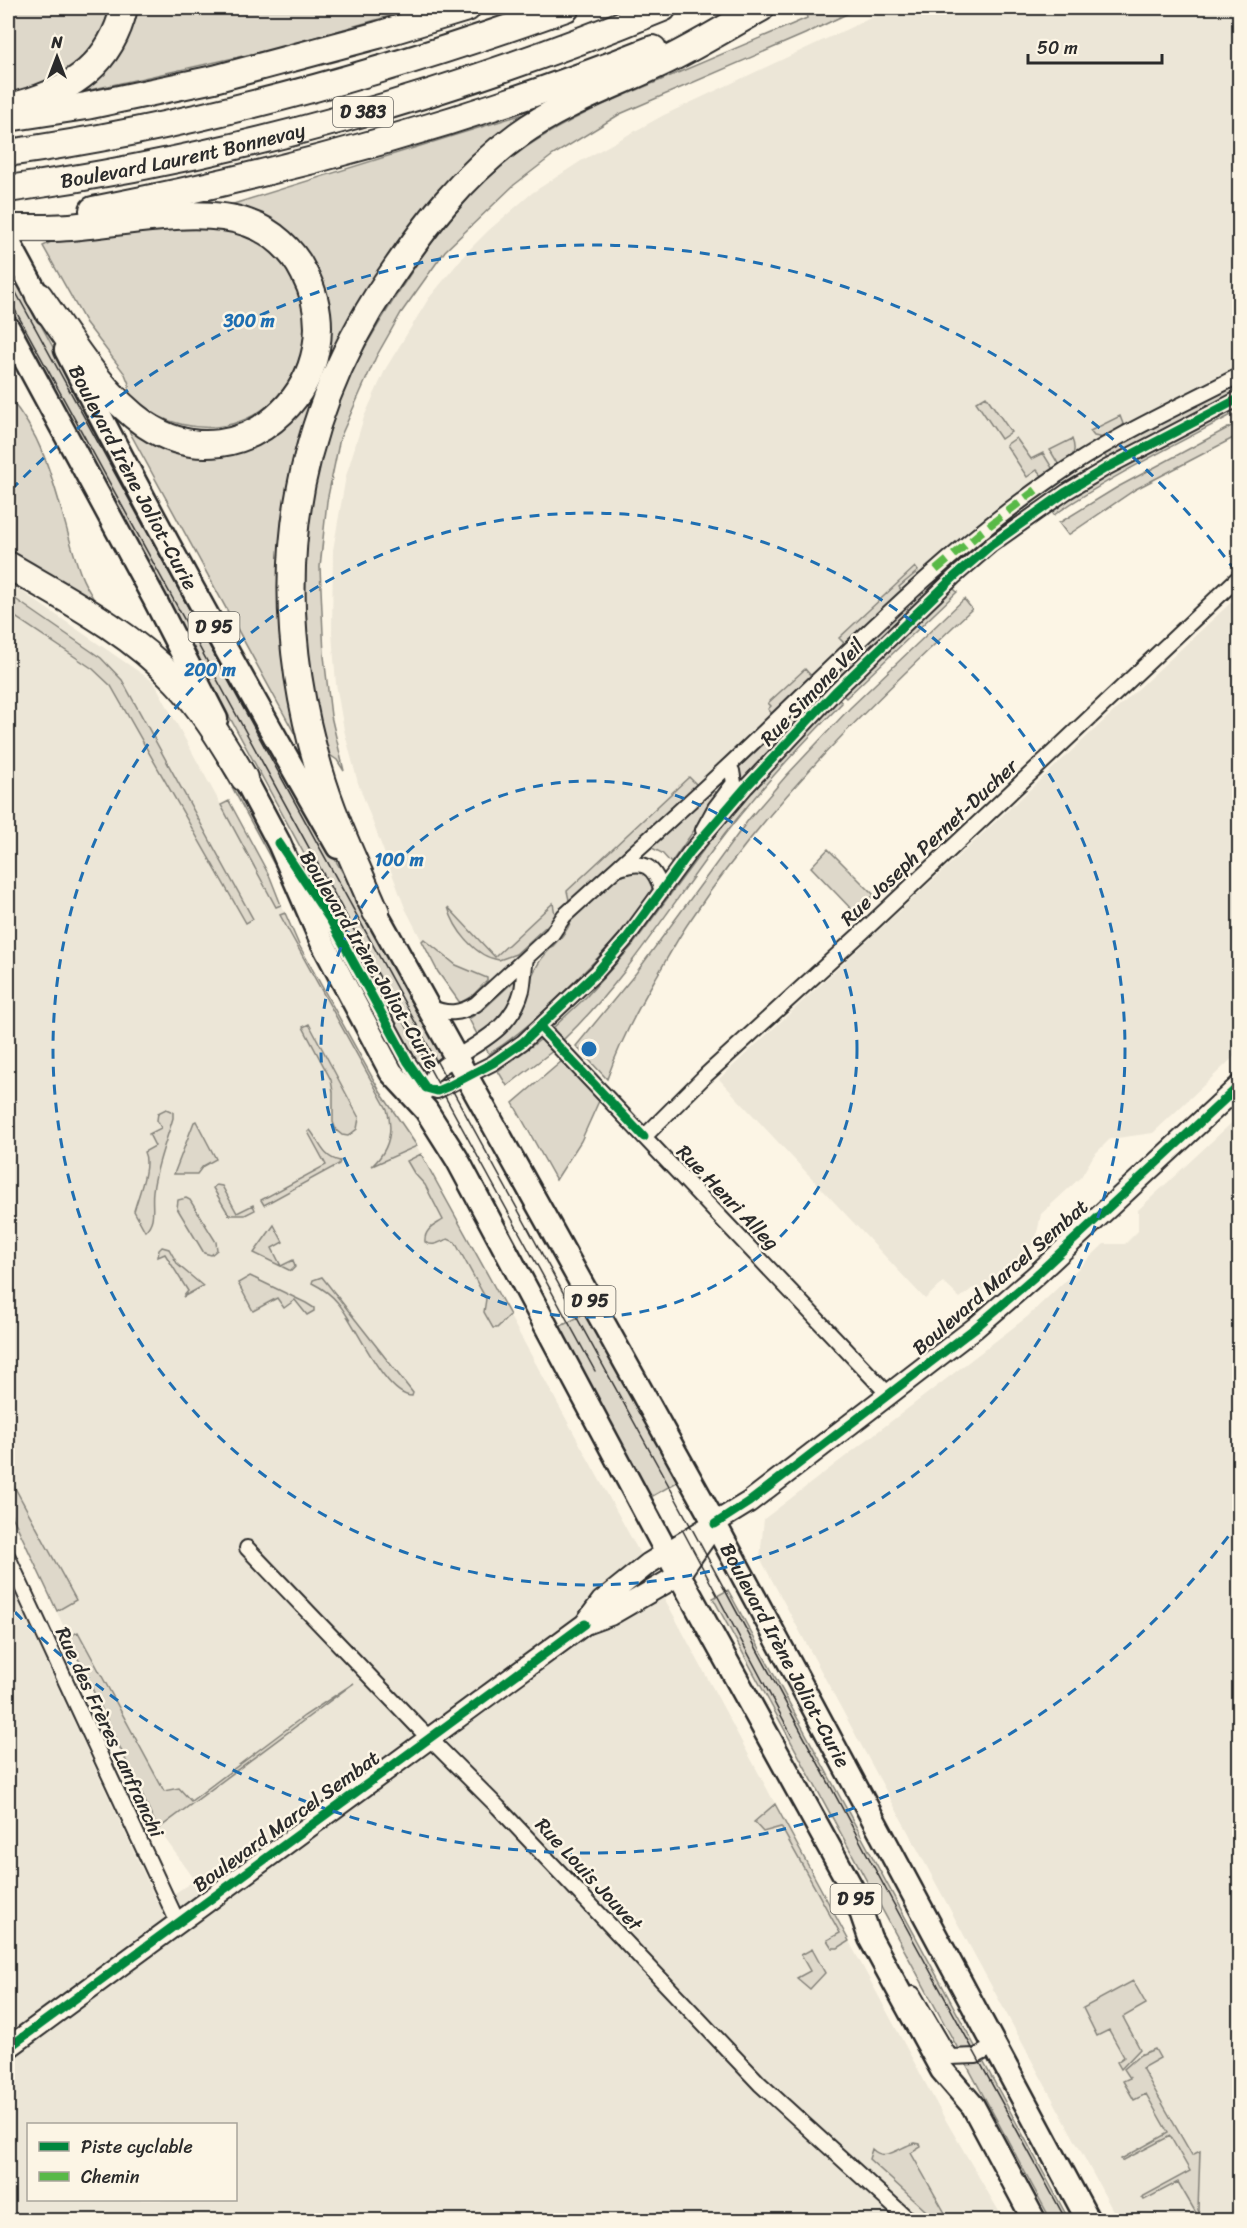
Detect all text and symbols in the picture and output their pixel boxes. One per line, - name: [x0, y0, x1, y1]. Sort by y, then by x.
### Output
- north arrow: [27, 27, 87, 87]
- scale bar: [1028, 27, 1162, 65]
- text: N: [50, 28, 63, 57]
- text: 50 m: [1037, 32, 1078, 64]
- road number: D 383: [333, 97, 393, 127]
- street label: Boulevard Laurent Bonnevay: [58, 112, 310, 199]
- text: 300 m: [222, 305, 275, 337]
- street label: Boulevard Irène Joliot-Curie: [58, 359, 207, 597]
- road number: D 95: [188, 612, 240, 642]
- street label: Rue Simone Veil: [751, 630, 874, 755]
- text: 200 m: [183, 654, 236, 686]
- street label: Rue Joseph Pernet-Ducher: [832, 749, 1027, 935]
- street label: Boulevard Irène Joliot-Curie: [290, 844, 449, 1077]
- text: 100 m: [375, 844, 424, 876]
- centre of rings: [579, 1039, 599, 1059]
- street label: Rue Henri Alleg: [668, 1136, 788, 1259]
- street label: Boulevard Marcel Sembat: [904, 1190, 1097, 1364]
- road number: D 95: [564, 1286, 616, 1316]
- street label: Boulevard Irène Joliot-Curie: [710, 1537, 860, 1774]
- street label: Rue des Frères Lanfranchi: [45, 1621, 174, 1845]
- street label: Boulevard Marcel Sembat: [185, 1741, 388, 1902]
- street label: Rue Louis Jouvet: [526, 1809, 652, 1940]
- road number: D 95: [830, 1884, 882, 1914]
- legend: [27, 2123, 237, 2201]
- text: Piste cyclable: [81, 2131, 193, 2163]
- text: Chemin: [81, 2161, 140, 2193]

